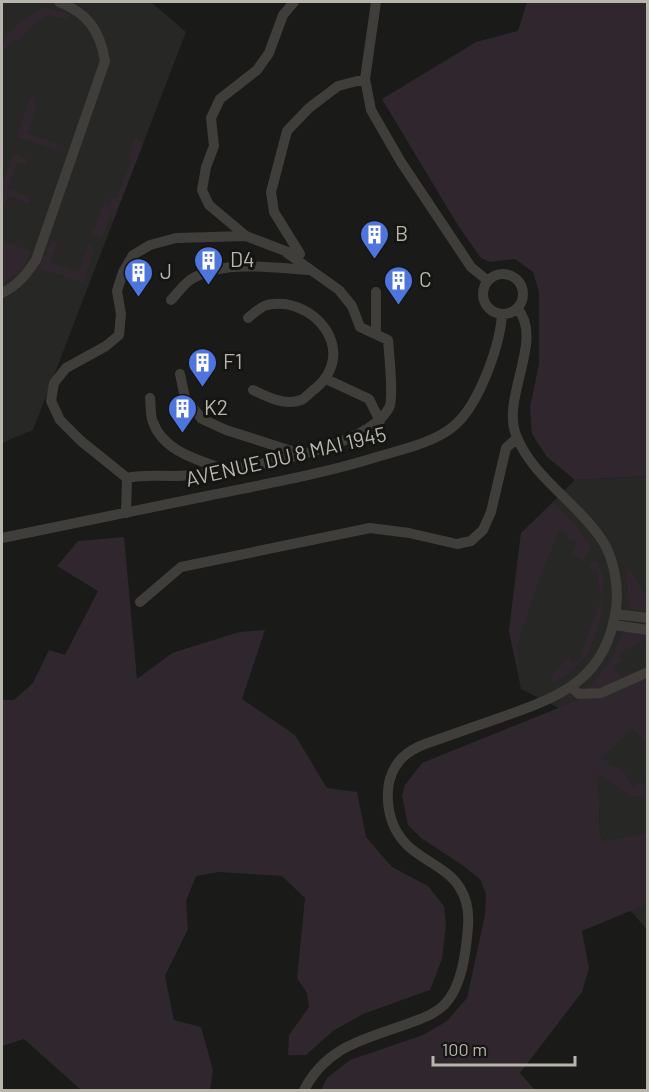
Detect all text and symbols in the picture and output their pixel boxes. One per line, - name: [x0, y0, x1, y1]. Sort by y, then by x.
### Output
- building icon: B: [358, 218, 390, 260]
- place label: B: [395, 220, 408, 245]
- building icon: D4: [193, 244, 225, 286]
- place label: D4: [230, 246, 255, 271]
- building icon: J: [123, 256, 155, 298]
- place label: J: [160, 258, 172, 283]
- building icon: C: [382, 264, 414, 306]
- place label: C: [419, 266, 432, 291]
- building icon: F1: [186, 346, 218, 388]
- place label: F1: [223, 348, 242, 373]
- building icon: K2: [167, 392, 199, 434]
- place label: K2: [204, 394, 228, 419]
- street label: AVENUE DU 8 MAI 1945: [183, 420, 388, 491]
- scale bar: [433, 1029, 576, 1067]
- text: 100 m: [442, 1038, 487, 1060]

